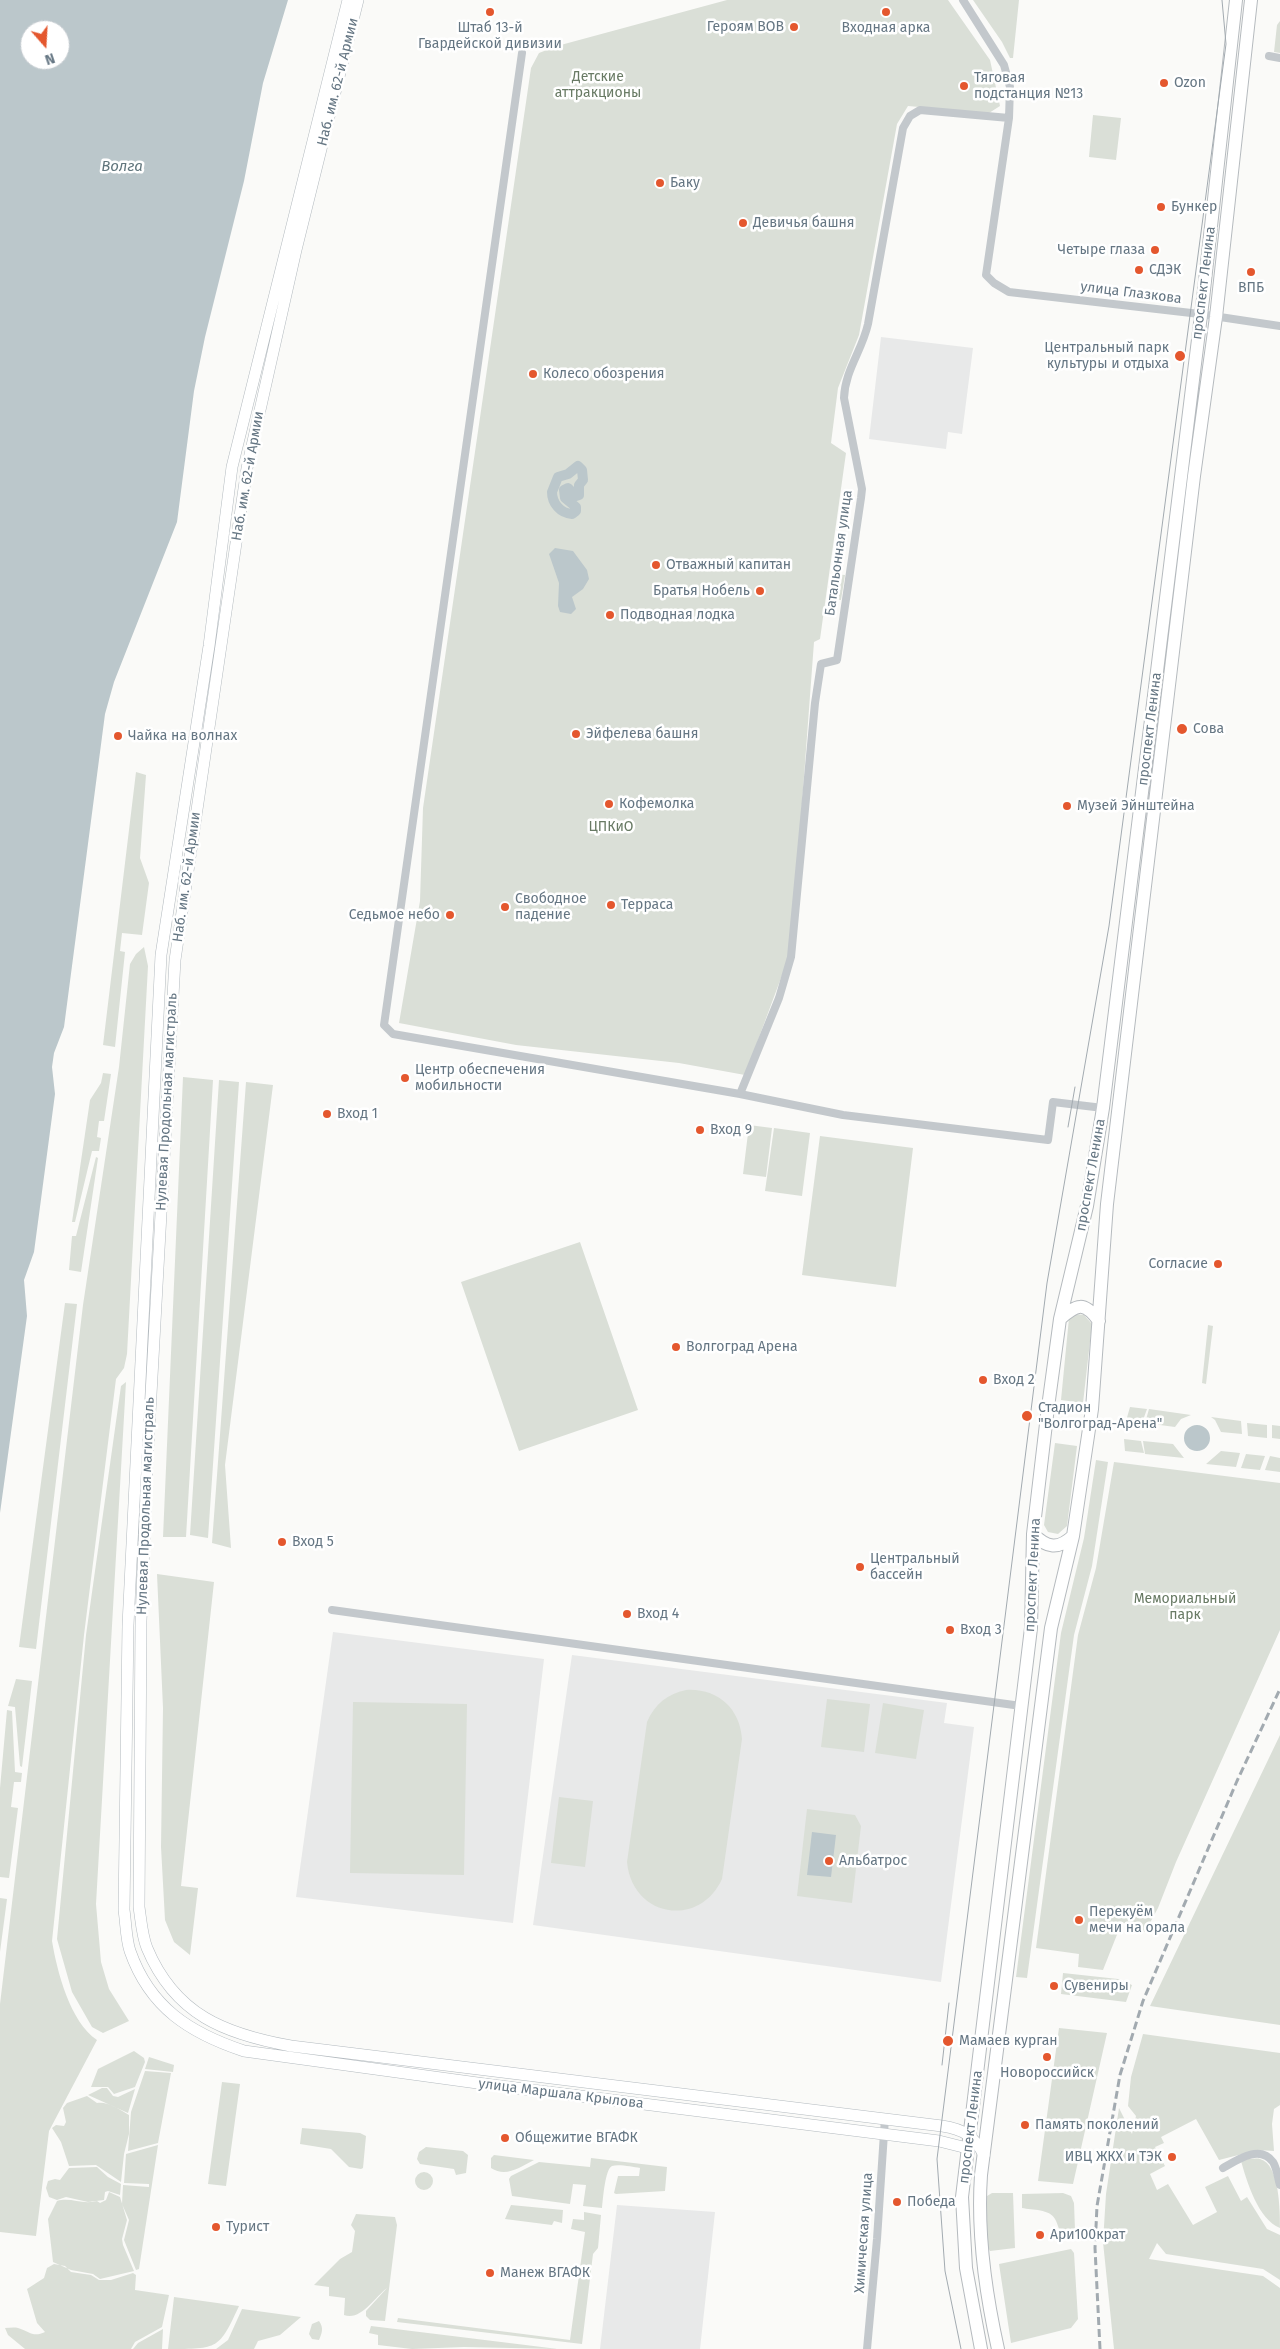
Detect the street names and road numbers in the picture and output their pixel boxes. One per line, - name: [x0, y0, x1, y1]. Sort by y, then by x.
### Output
- street label: Наб. им. 62-й Армии: [314, 16, 362, 148]
- street label: проспект Ленина: [1189, 225, 1219, 341]
- street label: улица Глазкова: [1079, 278, 1183, 308]
- street label: Наб. им. 62-й Армии: [228, 410, 268, 542]
- street label: Батальонная улица: [822, 489, 856, 617]
- street label: проспект Ленина: [1135, 671, 1165, 787]
- street label: Наб. им. 62-й Армии: [170, 811, 204, 943]
- street label: Нулевая Продольная магистраль: [153, 992, 181, 1212]
- street label: проспект Ленина: [1073, 1117, 1109, 1233]
- street label: Нулевая Продольная магистраль: [134, 1397, 158, 1615]
- street label: проспект Ленина: [1022, 1518, 1044, 1632]
- street label: проспект Ленина: [956, 2069, 986, 2185]
- street label: улица Маршала Крылова: [478, 2076, 644, 2112]
- street label: Химическая улица: [851, 2172, 877, 2294]

